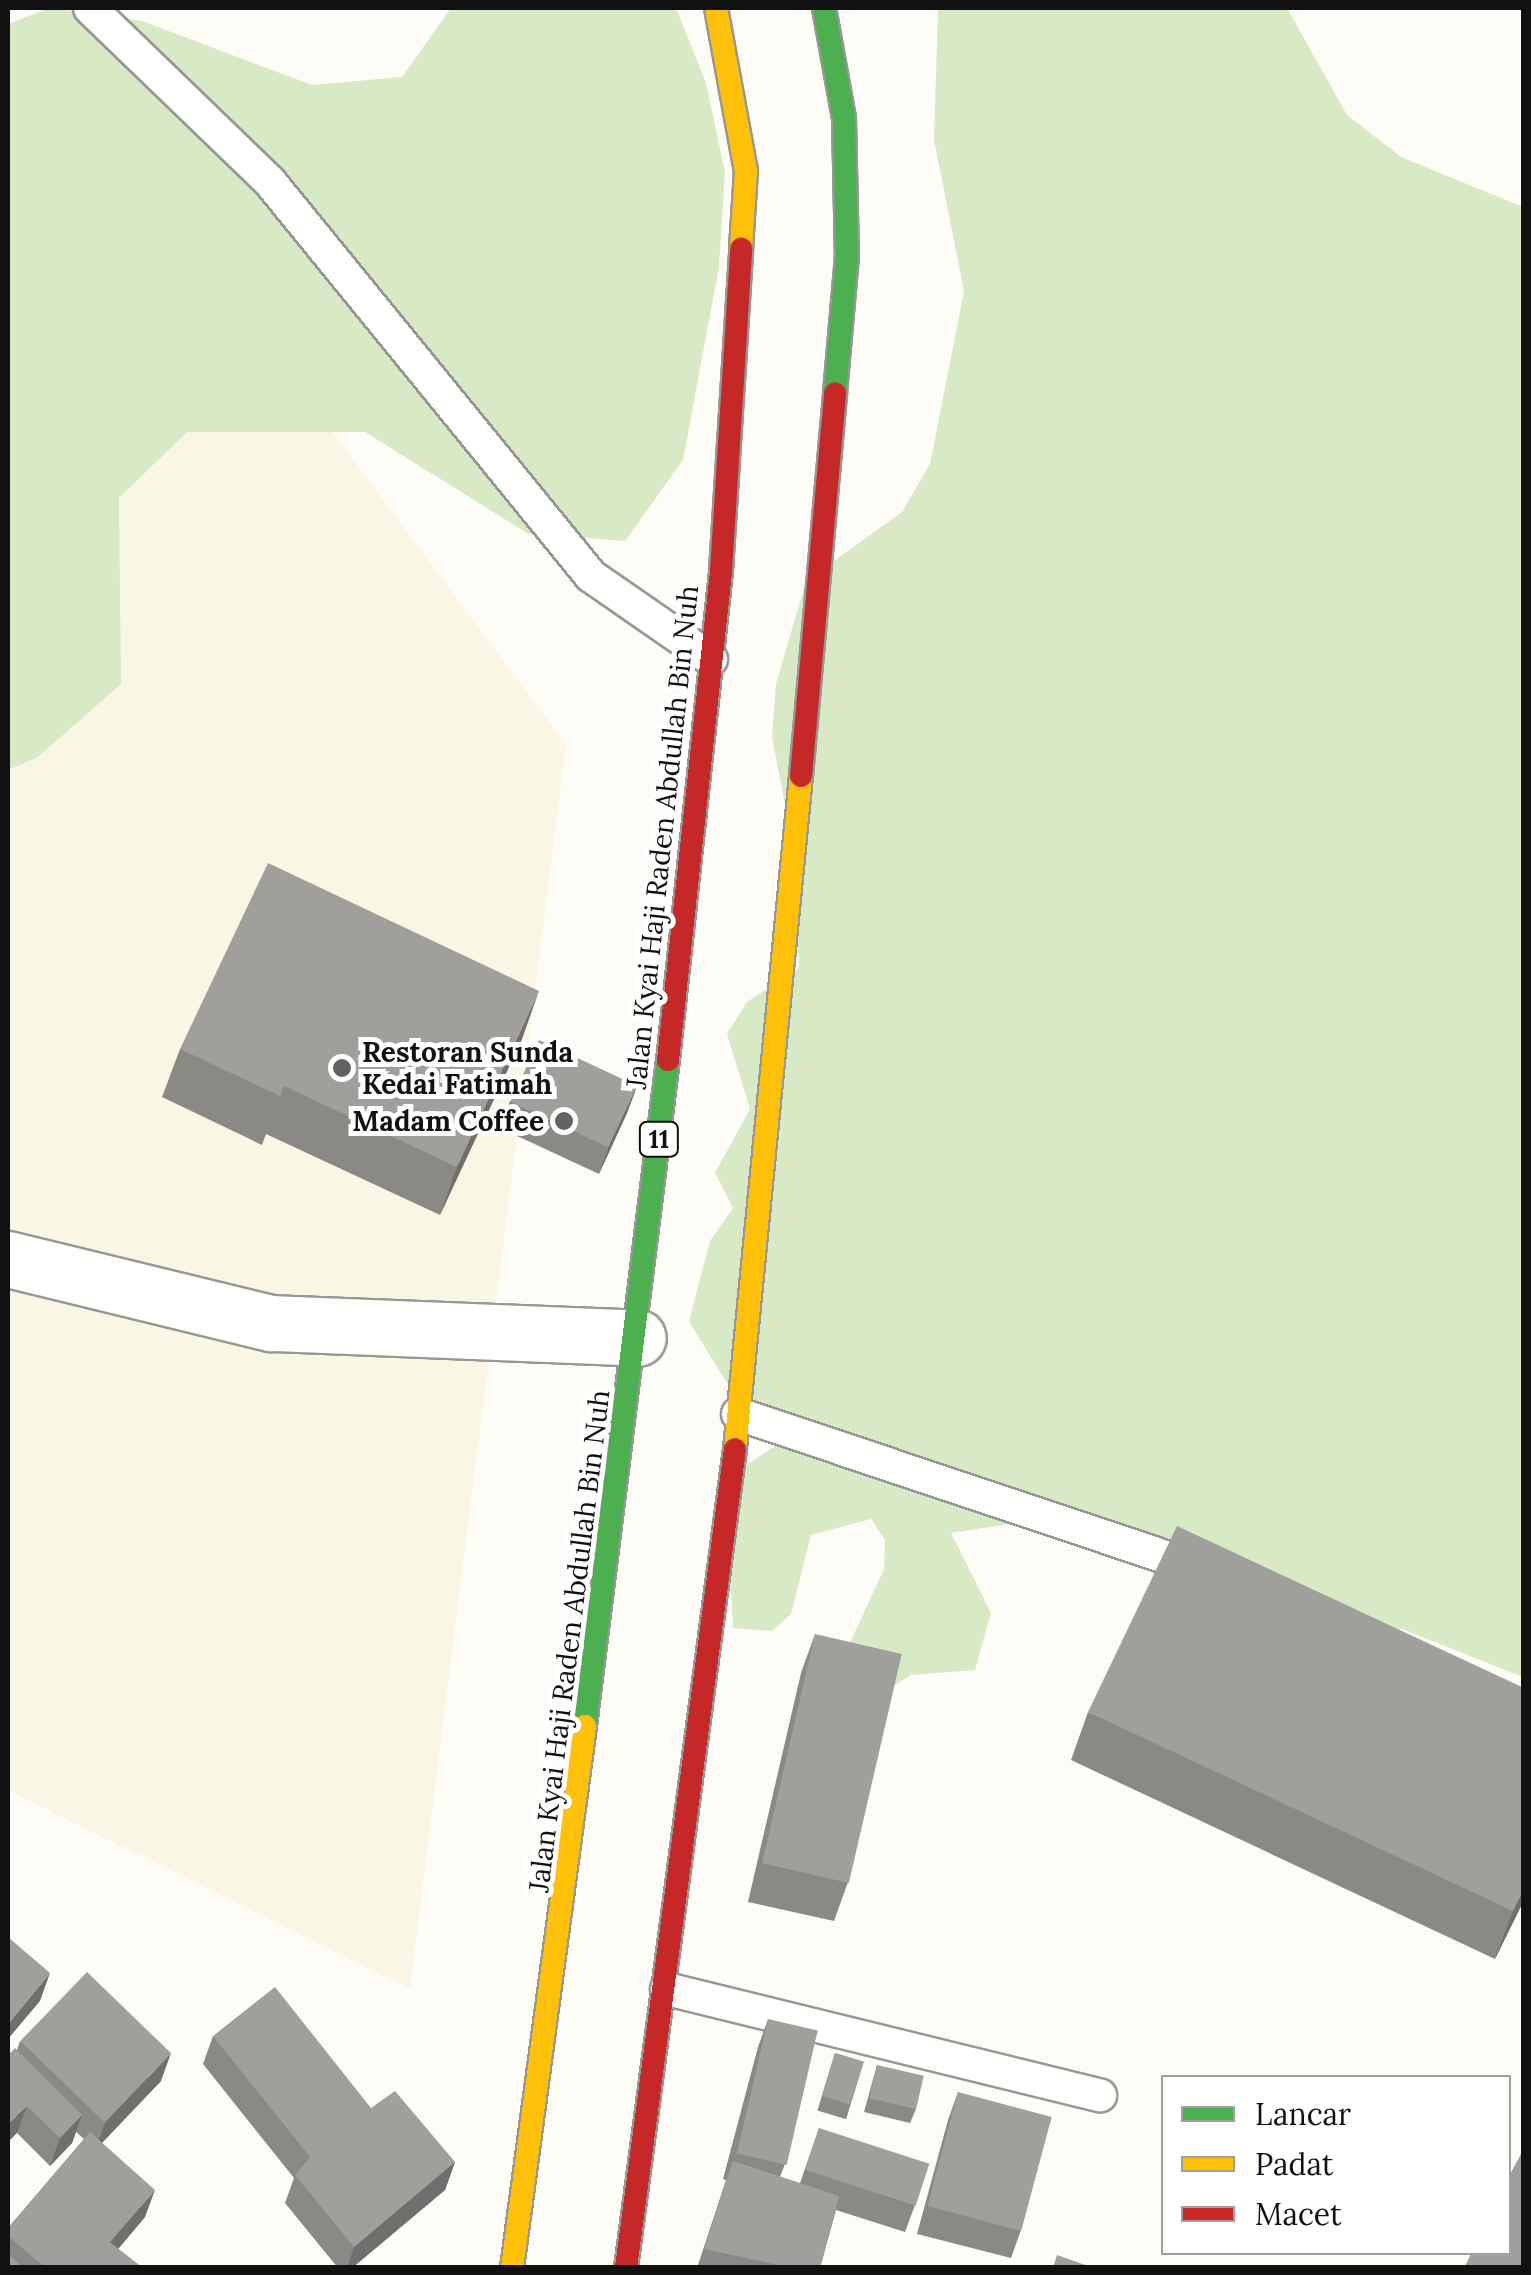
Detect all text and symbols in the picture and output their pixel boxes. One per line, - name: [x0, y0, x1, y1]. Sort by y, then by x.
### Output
- street label: Jalan Kyai Haji Raden Abdullah Bin Nuh: [619, 584, 705, 1090]
- place label: Restoran Sunda Kedai Fatimah: [362, 1035, 573, 1101]
- marker: Restoran Sunda Kedai Fatimah: [331, 1057, 353, 1079]
- place label: Madam Coffee: [352, 1104, 544, 1138]
- marker: Madam Coffee: [553, 1110, 575, 1132]
- road number: 11: [636, 1119, 682, 1159]
- street label: Jalan Kyai Haji Raden Abdullah Bin Nuh: [521, 1388, 617, 1894]
- legend: [1161, 2075, 1511, 2255]
- text: Lancar: [1255, 2095, 1351, 2133]
- text: Padat: [1255, 2145, 1333, 2183]
- text: Macet: [1255, 2195, 1342, 2233]

